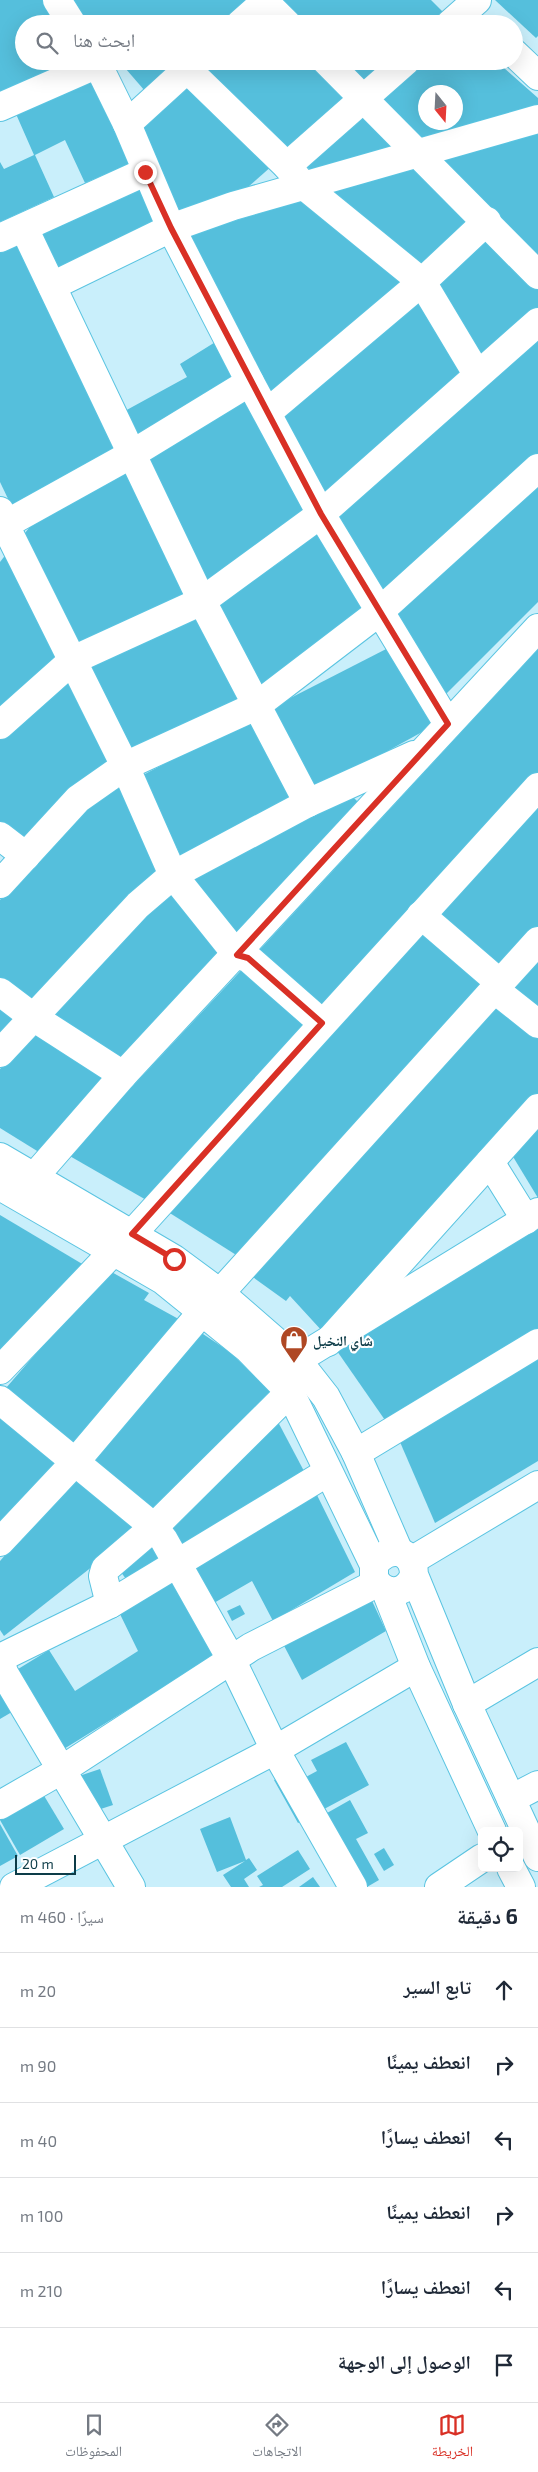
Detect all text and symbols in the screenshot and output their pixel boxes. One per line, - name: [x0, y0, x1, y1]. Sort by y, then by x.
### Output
- search box: [15, 15, 523, 70]
- text: ابحث هنا: [73, 28, 135, 51]
- icon: search: [33, 29, 61, 57]
- north arrow: [418, 85, 463, 130]
- route end: [134, 161, 157, 184]
- route start: [163, 1248, 186, 1271]
- shop icon: شاي النخيل: [279, 1325, 309, 1364]
- place label: شاي النخيل: [313, 1332, 373, 1352]
- map controls: [478, 1827, 523, 1872]
- button: locate: [478, 1827, 523, 1872]
- scale bar: [15, 1852, 76, 1875]
- text: 20 m: [22, 1855, 54, 1872]
- text: 6 دقيقة: [457, 1903, 518, 1928]
- text: سيرًا · 460 m: [20, 1907, 104, 1926]
- text: تابع السير: [404, 1975, 471, 1998]
- icon: ahead: [490, 1976, 518, 2004]
- text: 20 m: [20, 1981, 56, 2000]
- text: انعطف يمينًا: [386, 2050, 471, 2073]
- icon: right: [490, 2051, 518, 2079]
- text: 90 m: [20, 2056, 56, 2075]
- text: انعطف يسارًا: [381, 2125, 471, 2148]
- icon: left: [490, 2126, 518, 2154]
- text: 40 m: [20, 2131, 57, 2150]
- text: انعطف يمينًا: [386, 2200, 471, 2223]
- icon: right: [490, 2201, 518, 2229]
- text: 100 m: [20, 2206, 63, 2225]
- text: انعطف يسارًا: [381, 2275, 471, 2298]
- icon: left: [490, 2276, 518, 2304]
- text: 210 m: [20, 2281, 63, 2300]
- text: الوصول إلى الوجهة: [338, 2350, 471, 2373]
- icon: arrive: [490, 2351, 518, 2379]
- tab: المحفوظات: [65, 2411, 122, 2465]
- tab: الاتجاهات: [252, 2411, 302, 2465]
- tab: الخريطة: [432, 2411, 473, 2465]

